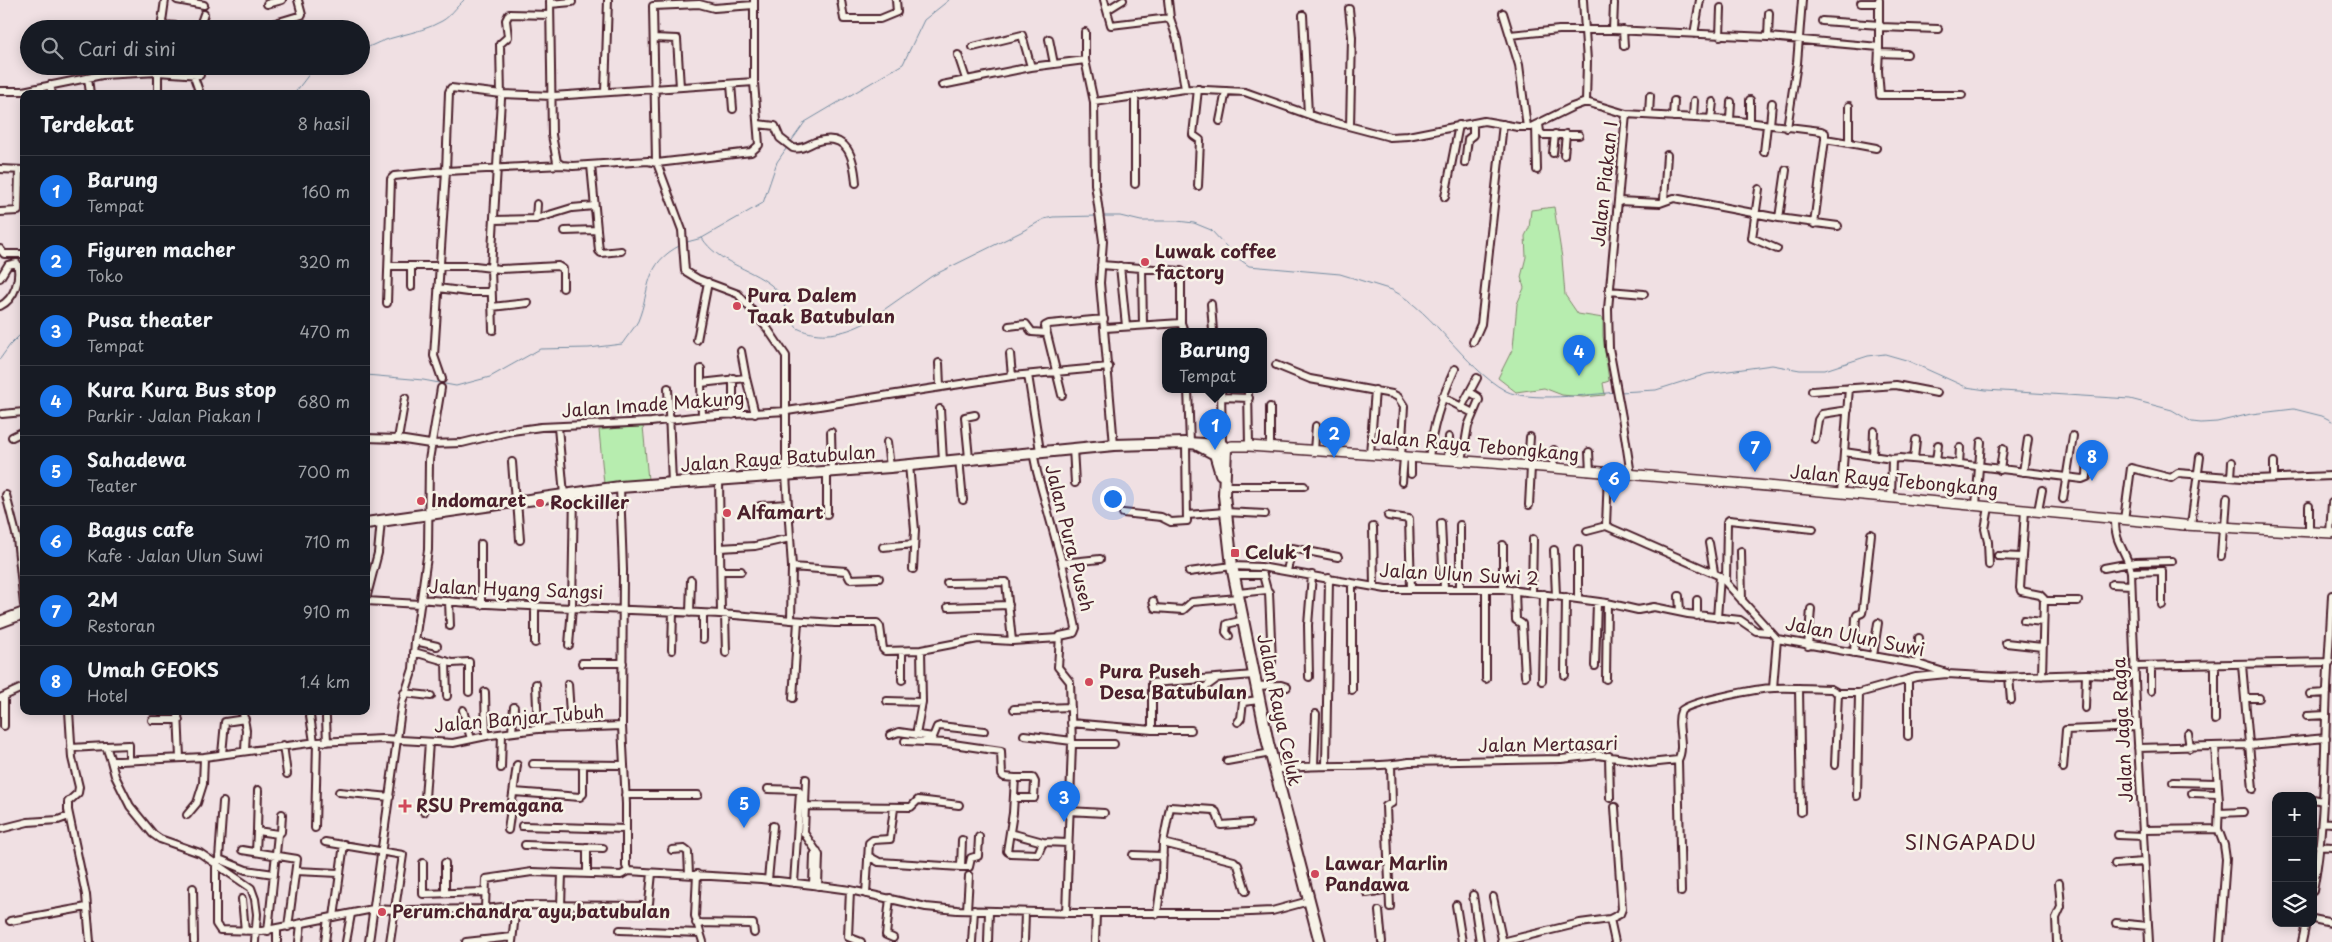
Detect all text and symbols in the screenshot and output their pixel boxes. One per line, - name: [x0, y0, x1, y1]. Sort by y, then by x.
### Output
- search box: [20, 20, 370, 75]
- icon: search: [38, 34, 66, 62]
- text: Cari di sini: [78, 34, 176, 62]
- text: Terdekat: [40, 107, 134, 139]
- text: 8 hasil: [298, 111, 350, 135]
- street label: Jalan Piakan I: [1583, 120, 1624, 248]
- text: Barung: [87, 165, 158, 193]
- text: 1: [52, 179, 60, 203]
- text: 160 m: [302, 179, 350, 203]
- text: Tempat: [87, 193, 144, 217]
- text: Figuren macher: [87, 235, 235, 263]
- place label: Luwak coffee factory: [1155, 237, 1276, 285]
- text: 2: [50, 249, 62, 273]
- text: 320 m: [299, 249, 350, 273]
- marker: Luwak coffee factory: [1139, 256, 1151, 268]
- text: Toko: [87, 263, 123, 287]
- place label: Pura Dalem Taak Batubulan: [747, 281, 895, 329]
- marker: Pura Dalem Taak Batubulan: [731, 300, 743, 312]
- text: Pusa theater: [87, 305, 212, 333]
- text: 3: [51, 319, 61, 343]
- text: 470 m: [300, 319, 350, 343]
- popup: [1162, 328, 1267, 393]
- text: Tempat: [87, 333, 144, 357]
- text: Barung: [1179, 335, 1250, 363]
- pin: 4: [1563, 335, 1595, 376]
- text: Tempat: [1179, 363, 1236, 387]
- text: Kura Kura Bus stop: [87, 375, 276, 403]
- street label: Jalan Imade Makung: [560, 384, 745, 423]
- text: 4: [51, 389, 61, 413]
- text: 680 m: [297, 389, 350, 413]
- text: Parkir · Jalan Piakan I: [87, 403, 261, 427]
- pin: 1: [1199, 409, 1231, 450]
- pin: 2: [1318, 417, 1350, 458]
- street label: Jalan Raya Tebongkang: [1370, 422, 1580, 467]
- pin: 7: [1739, 431, 1771, 472]
- street label: Jalan Raya Batubulan: [679, 437, 876, 478]
- pin: 8: [2076, 440, 2108, 481]
- text: Sahadewa: [87, 445, 186, 473]
- street label: Jalan Raya Tebongkang: [1789, 457, 1999, 502]
- text: 5: [51, 459, 61, 483]
- text: 700 m: [298, 459, 350, 483]
- street label: Jalan Pura Puseh: [1039, 461, 1102, 614]
- pin: 6: [1598, 462, 1630, 503]
- text: Teater: [87, 473, 137, 497]
- place label: Indomaret: [431, 486, 526, 513]
- your location: [1100, 486, 1126, 512]
- place label: Rockiller: [550, 488, 630, 515]
- marker: Indomaret: [415, 495, 427, 507]
- marker: Rockiller: [534, 497, 546, 509]
- place label: Alfamart: [737, 498, 824, 525]
- marker: Alfamart: [721, 507, 733, 519]
- text: Bagus cafe: [87, 515, 194, 543]
- text: 6: [50, 529, 62, 553]
- text: 710 m: [304, 529, 350, 553]
- place label: Celuk 1: [1245, 538, 1312, 565]
- text: Kafe · Jalan Ulun Suwi: [87, 543, 263, 567]
- marker: Celuk 1: [1229, 547, 1241, 559]
- street label: Jalan Ulun Suwi 2: [1379, 556, 1539, 591]
- street label: Jalan Hyang Sangsi: [428, 572, 604, 605]
- text: 2M: [87, 585, 118, 613]
- text: 7: [51, 599, 61, 623]
- text: 910 m: [303, 599, 350, 623]
- street label: Jalan Ulun Suwi: [1783, 609, 1927, 662]
- text: Restoran: [87, 613, 155, 637]
- street label: Jalan Raya Celuk: [1251, 631, 1310, 788]
- text: Umah GEOKS: [87, 655, 219, 683]
- street label: Jalan Jaga Raga: [2104, 656, 2139, 803]
- place label: Pura Puseh Desa Batubulan: [1099, 657, 1247, 705]
- text: 8: [51, 669, 61, 693]
- text: 1.4 km: [300, 669, 350, 693]
- marker: Pura Puseh Desa Batubulan: [1083, 676, 1095, 688]
- text: Hotel: [87, 683, 128, 707]
- street label: Jalan Banjar Tubuh: [433, 697, 605, 738]
- street label: Jalan Mertasari: [1478, 729, 1618, 758]
- pin: 3: [1048, 781, 1080, 822]
- pin: 5: [728, 787, 760, 828]
- place label: RSU Premagana: [416, 791, 564, 818]
- map controls: [2272, 792, 2317, 927]
- button: +: [2272, 792, 2317, 837]
- marker: RSU Premagana: [398, 799, 412, 813]
- district label: SINGAPADU: [1905, 827, 2037, 857]
- button: −: [2272, 837, 2317, 882]
- place label: Lawar Marlin Pandawa: [1325, 849, 1448, 897]
- marker: Lawar Marlin Pandawa: [1309, 868, 1321, 880]
- button: layers: [2272, 882, 2317, 927]
- place label: Perum.chandra ayu,batubulan: [392, 897, 670, 924]
- marker: Perum.chandra ayu,batubulan: [376, 906, 388, 918]

